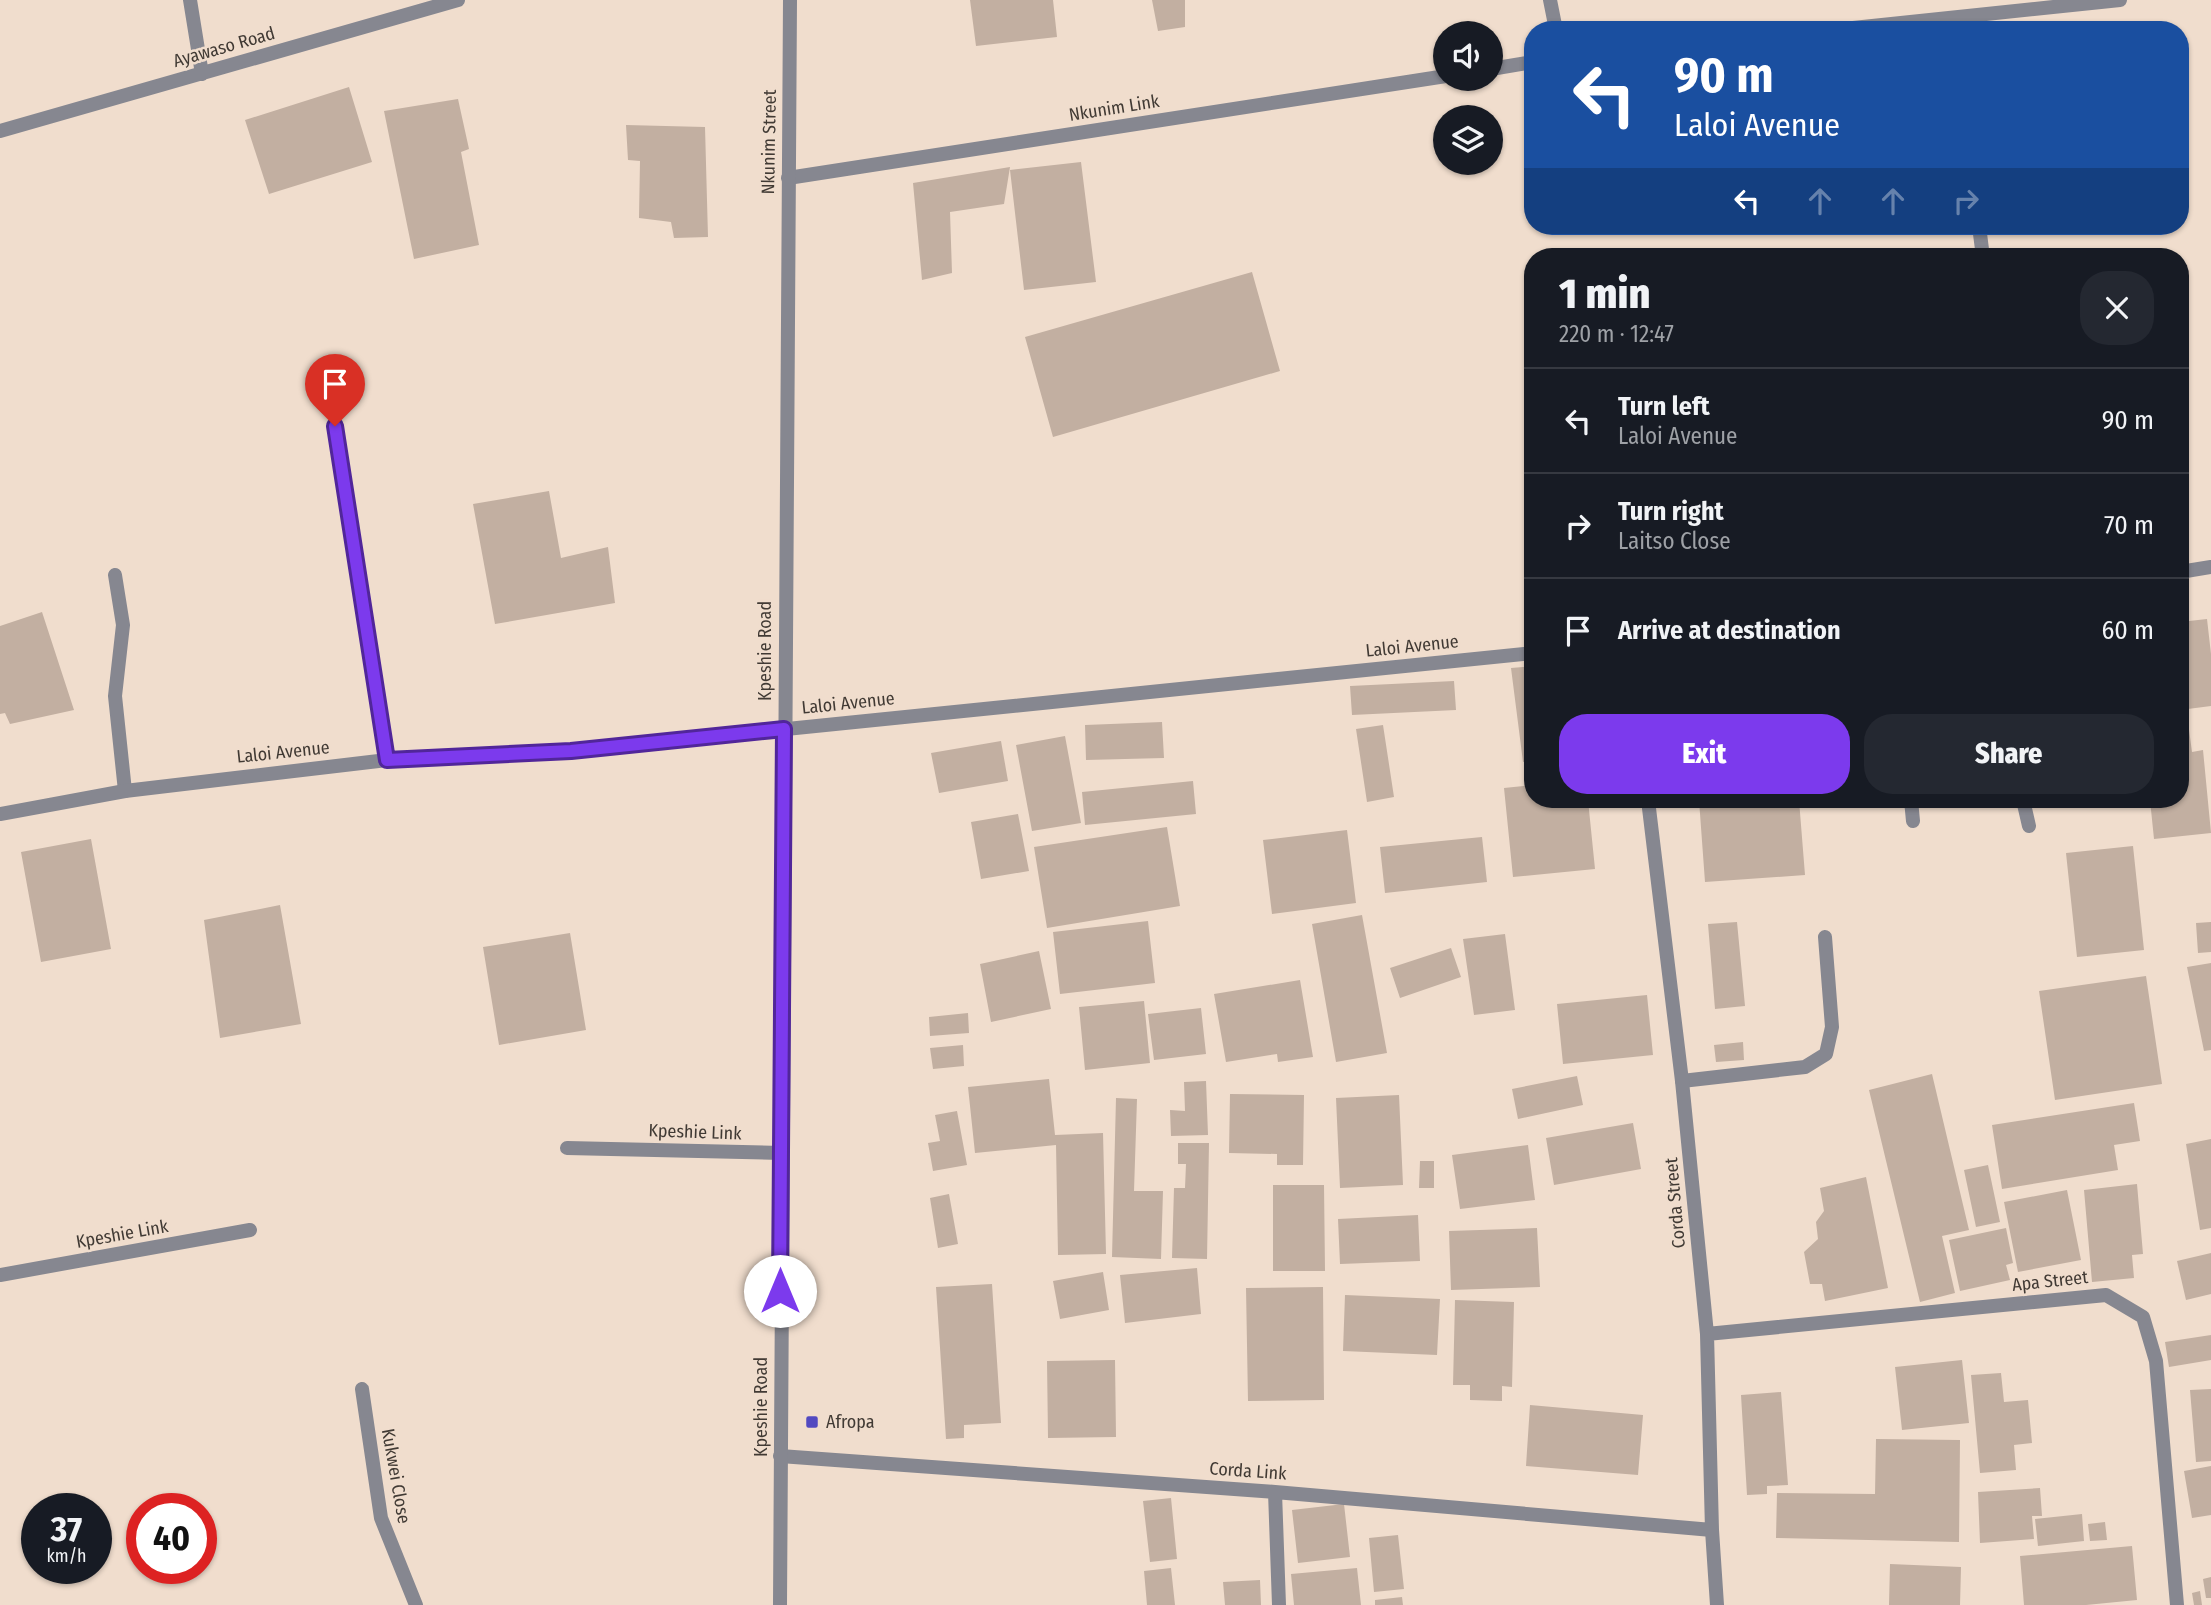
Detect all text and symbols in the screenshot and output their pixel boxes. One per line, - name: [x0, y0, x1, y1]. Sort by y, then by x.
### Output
- map controls: [1433, 21, 1503, 175]
- button: sound: [1433, 21, 1503, 91]
- street label: Ayawaso Road: [171, 22, 277, 72]
- text: 90 m: [1674, 46, 1774, 105]
- icon: left: [1559, 49, 1650, 140]
- street label: Nkunim Street: [757, 89, 781, 195]
- street label: Nkunim Link: [1067, 90, 1161, 126]
- button: layers: [1433, 105, 1503, 175]
- text: Laloi Avenue: [1674, 106, 1840, 144]
- icon: left: [1728, 182, 1766, 220]
- icon: ahead: [1801, 182, 1839, 220]
- icon: ahead: [1874, 182, 1912, 220]
- icon: right: [1947, 182, 1985, 220]
- text: 1 min: [1559, 269, 1650, 319]
- button: close: [2080, 271, 2154, 345]
- text: 220 m · 12:47: [1559, 320, 1674, 348]
- pin: [305, 354, 365, 426]
- icon: arrive: [316, 365, 354, 403]
- text: Turn left: [1618, 391, 1710, 422]
- icon: left: [1559, 402, 1597, 440]
- text: 90 m: [2102, 405, 2154, 436]
- text: Laloi Avenue: [1618, 422, 1737, 450]
- text: Turn right: [1618, 496, 1724, 527]
- icon: right: [1559, 507, 1597, 545]
- text: 70 m: [2104, 510, 2154, 541]
- text: Laitso Close: [1618, 527, 1731, 555]
- street label: Kpeshie Road: [754, 601, 776, 701]
- icon: arrive: [1559, 612, 1597, 650]
- text: Arrive at destination: [1618, 615, 1841, 646]
- text: 60 m: [2101, 615, 2154, 646]
- street label: Laloi Avenue: [1364, 630, 1460, 662]
- street label: Laloi Avenue: [800, 687, 896, 719]
- button: Exit: [1559, 714, 1850, 794]
- button: Share: [1864, 714, 2154, 794]
- street label: Laloi Avenue: [235, 736, 331, 768]
- street label: Kpeshie Link: [648, 1119, 743, 1145]
- street label: Corda Street: [1660, 1157, 1690, 1249]
- street label: Kpeshie Link: [74, 1215, 170, 1253]
- position arrow: [743, 1254, 817, 1328]
- street label: Apa Street: [2011, 1266, 2089, 1296]
- street label: Kpeshie Road: [750, 1357, 772, 1457]
- place label: Afropa: [826, 1411, 875, 1433]
- marker: Afropa: [804, 1414, 820, 1430]
- street label: Kukwei Close: [377, 1427, 415, 1525]
- street label: Corda Link: [1209, 1457, 1288, 1485]
- speed limit sign: 40: [126, 1493, 217, 1584]
- text: 37: [51, 1508, 82, 1550]
- text: km/h: [46, 1545, 87, 1567]

